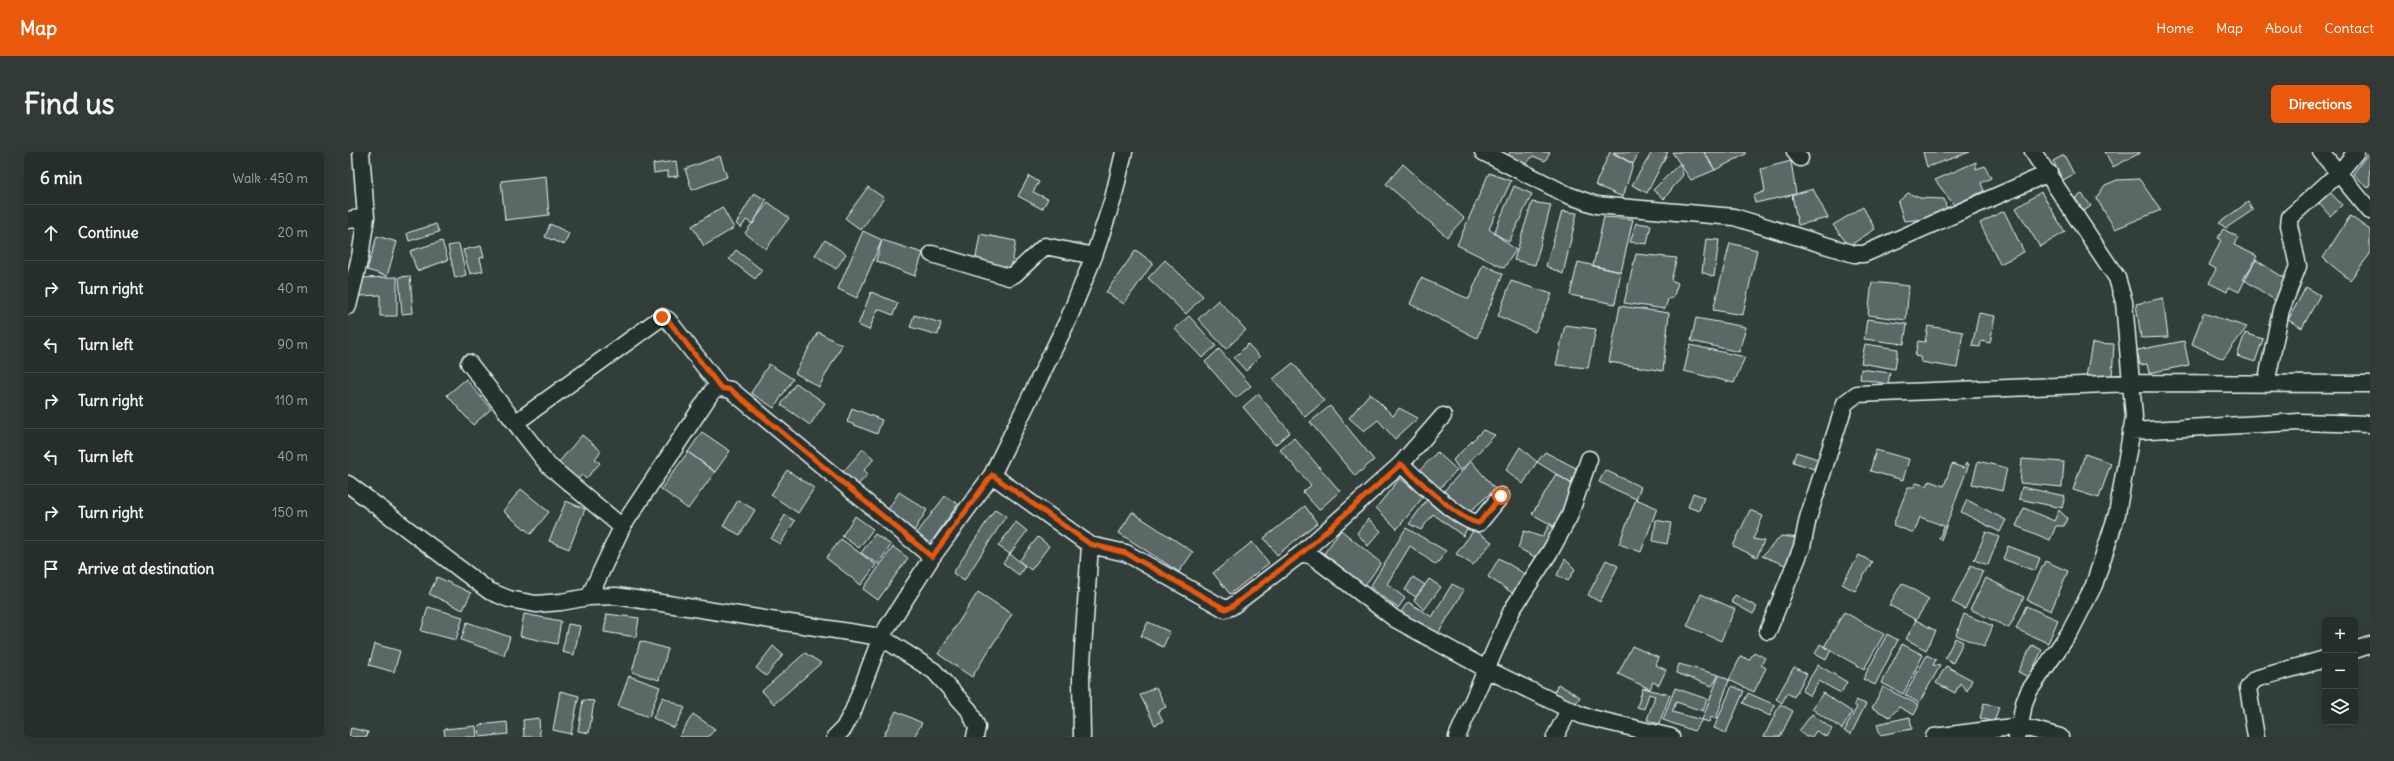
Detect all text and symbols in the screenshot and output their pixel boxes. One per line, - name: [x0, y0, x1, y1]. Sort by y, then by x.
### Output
- text: Map: [20, 16, 57, 40]
- text: Home: [2156, 19, 2194, 37]
- text: Map: [2216, 19, 2243, 37]
- text: About: [2265, 19, 2303, 37]
- text: Contact: [2325, 19, 2374, 37]
- button: Directions: [2271, 85, 2370, 123]
- text: Find us: [24, 86, 115, 122]
- text: 6 min: [40, 167, 82, 189]
- text: Walk · 450 m: [233, 170, 308, 187]
- icon: ahead: [40, 222, 62, 244]
- text: Continue: [78, 223, 139, 242]
- text: 20 m: [278, 224, 308, 241]
- icon: right: [40, 278, 62, 300]
- text: Turn right: [78, 279, 143, 298]
- text: 40 m: [277, 280, 308, 297]
- route end: [653, 308, 671, 326]
- icon: left: [40, 334, 62, 356]
- text: Turn left: [78, 335, 133, 354]
- text: 90 m: [277, 336, 308, 353]
- icon: right: [40, 390, 62, 412]
- text: Turn right: [78, 391, 143, 410]
- text: 110 m: [275, 392, 308, 409]
- icon: left: [40, 446, 62, 468]
- text: Turn left: [78, 447, 133, 466]
- text: 40 m: [277, 448, 308, 465]
- route start: [1492, 487, 1510, 505]
- icon: right: [40, 502, 62, 524]
- text: Turn right: [78, 503, 143, 522]
- text: 150 m: [272, 504, 308, 521]
- icon: arrive: [40, 558, 62, 580]
- text: Arrive at destination: [78, 559, 214, 578]
- map controls: [2322, 617, 2358, 725]
- button: +: [2322, 617, 2358, 653]
- button: −: [2322, 653, 2358, 689]
- button: layers: [2322, 689, 2358, 725]

